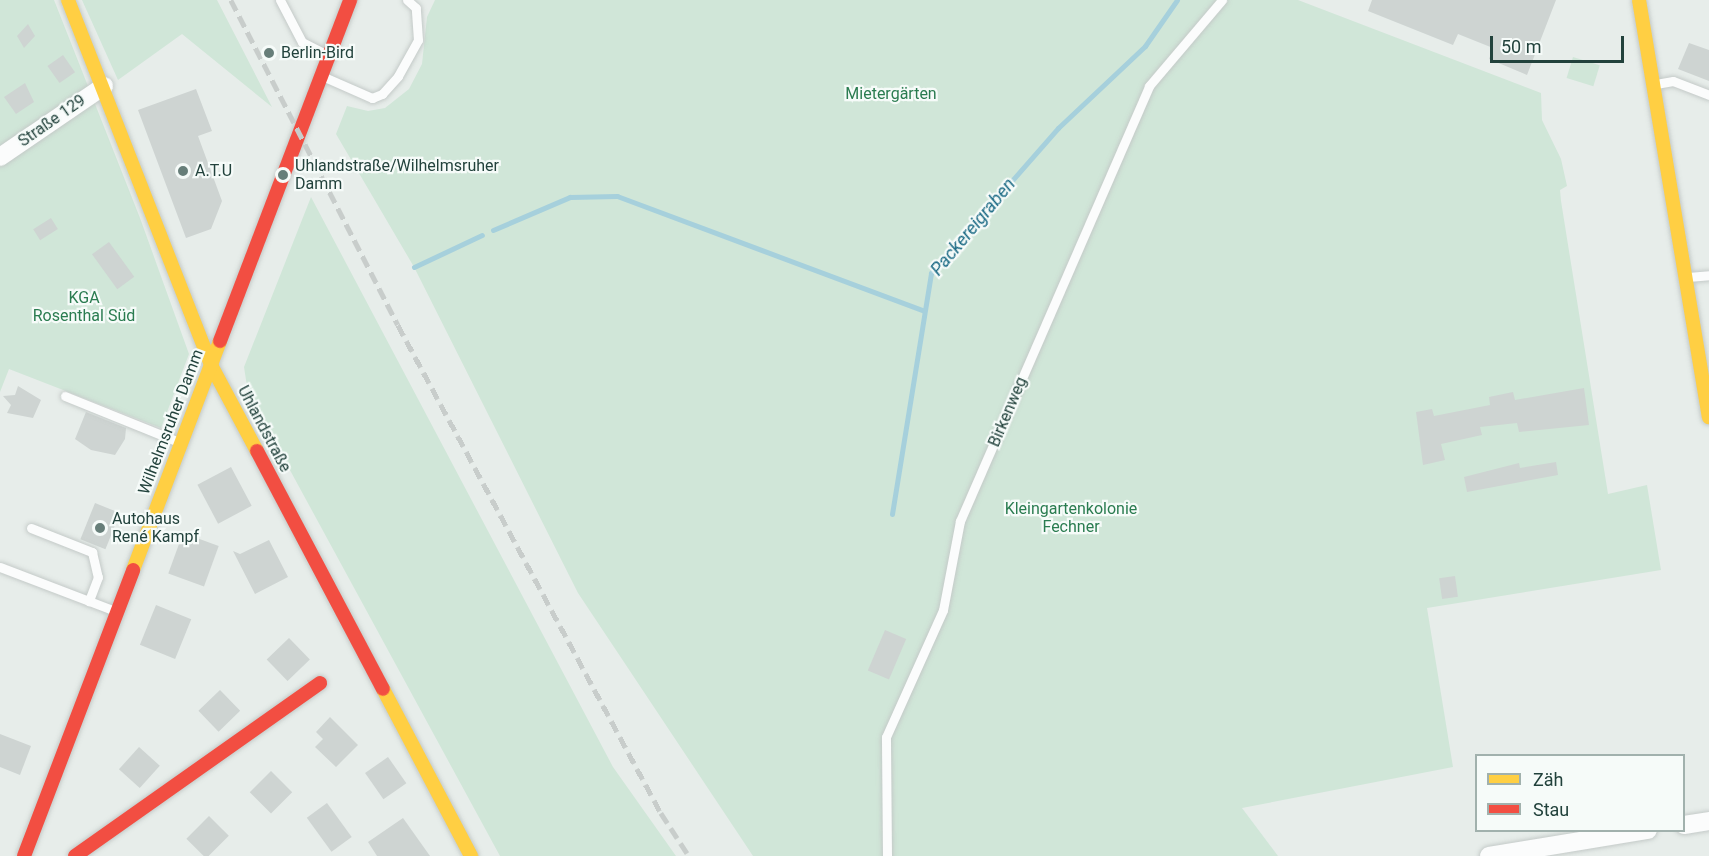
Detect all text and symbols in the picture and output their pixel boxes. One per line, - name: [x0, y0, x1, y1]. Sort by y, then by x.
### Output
- scale bar: [1493, 24, 1626, 62]
- text: 50 m: [1501, 36, 1541, 57]
- place label: Berlin-Bird: [281, 43, 354, 63]
- marker: Berlin-Bird: [262, 46, 276, 60]
- park label: Mietergärten: [845, 84, 937, 104]
- street label: Straße 129: [15, 91, 89, 151]
- place label: Uhlandstraße/Wilhelmsruher Damm: [295, 156, 499, 194]
- place label: A.T.U: [195, 161, 232, 181]
- marker: A.T.U: [176, 164, 190, 178]
- marker: Uhlandstraße/Wilhelmsruher Damm: [276, 168, 290, 182]
- water label: Packereigraben: [926, 174, 1020, 280]
- park label: KGA Rosenthal Süd: [33, 288, 135, 326]
- street label: Wilhelmsruher Damm: [135, 347, 207, 497]
- street label: Birkenweg: [985, 374, 1031, 450]
- street label: Uhlandstraße: [233, 383, 295, 475]
- park label: Kleingartenkolonie Fechner: [1005, 499, 1137, 537]
- place label: Autohaus René Kampf: [112, 509, 199, 547]
- marker: Autohaus René Kampf: [93, 521, 107, 535]
- legend: [1475, 754, 1685, 832]
- text: Zäh: [1533, 769, 1564, 790]
- text: Stau: [1533, 799, 1569, 820]

